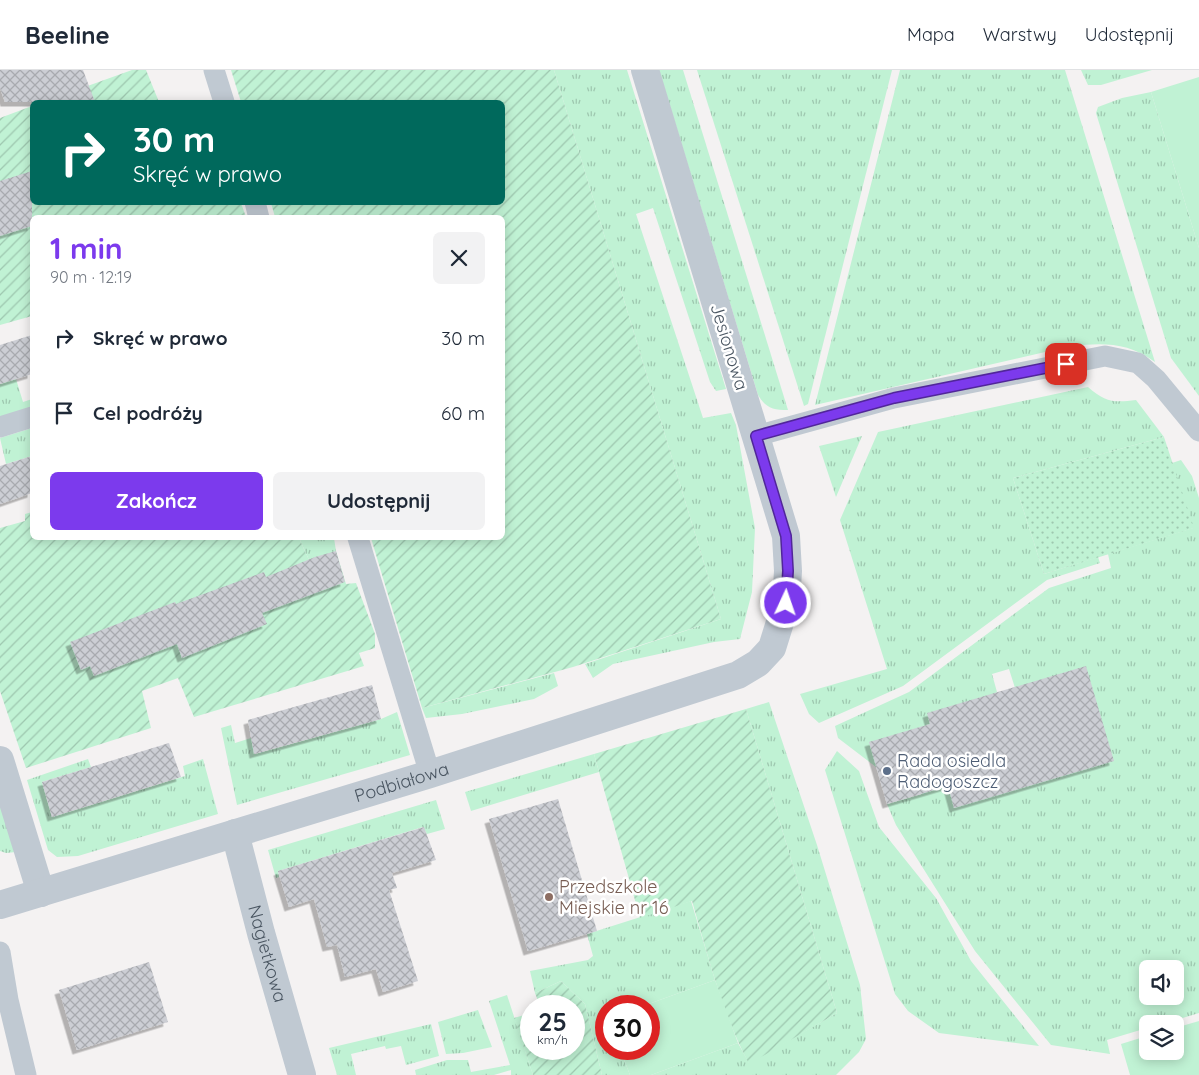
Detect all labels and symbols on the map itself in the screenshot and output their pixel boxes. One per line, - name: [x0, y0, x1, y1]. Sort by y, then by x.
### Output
- street label: Jesionowa: [705, 301, 754, 393]
- pin: [1045, 343, 1087, 385]
- position arrow: [759, 576, 811, 628]
- place label: Rada osiedla Radogoszcz: [897, 749, 1006, 793]
- street label: Podbiałowa: [352, 757, 452, 807]
- marker: Rada osiedla Radogoszcz: [881, 765, 893, 777]
- place label: Przedszkole Miejskie nr 16: [559, 875, 669, 919]
- marker: Przedszkole Miejskie nr 16: [543, 891, 555, 903]
- street label: Nagietkowa: [243, 903, 292, 1005]
- speed limit sign: 30: [595, 995, 660, 1060]

